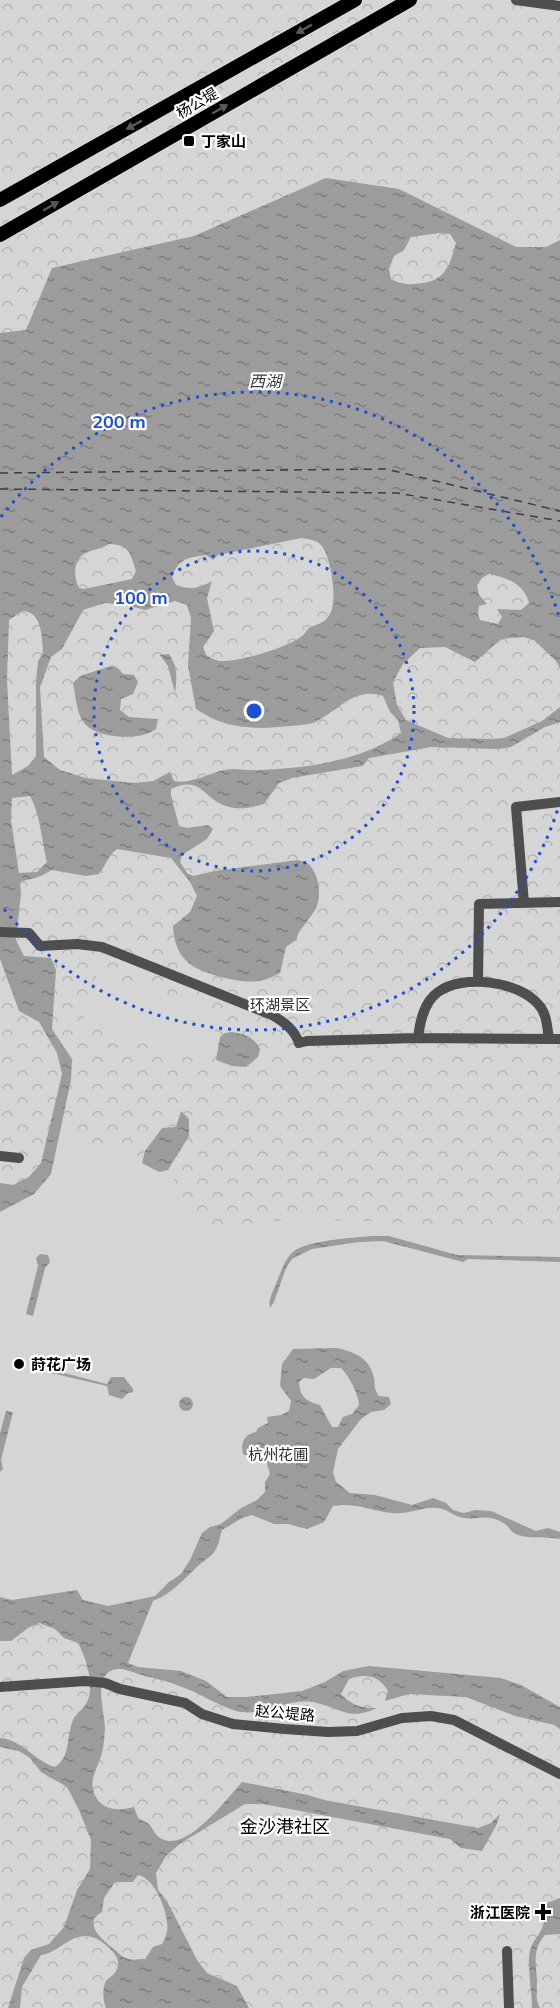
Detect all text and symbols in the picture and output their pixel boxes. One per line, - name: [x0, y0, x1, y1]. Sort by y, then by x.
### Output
- one-way arrow: [295, 24, 312, 34]
- street label: 杨公堤: [173, 84, 221, 122]
- one-way arrow: [212, 103, 228, 114]
- one-way arrow: [125, 120, 142, 130]
- place label: 丁家山: [201, 132, 246, 151]
- marker: 丁家山: [182, 134, 196, 148]
- one-way arrow: [43, 200, 59, 211]
- water label: 西湖: [249, 371, 284, 391]
- text: 200 m: [92, 410, 146, 433]
- text: 100 m: [114, 586, 168, 609]
- centre of rings: [244, 701, 264, 721]
- park label: 环湖景区: [250, 995, 310, 1014]
- place label: 莳花广场: [31, 1355, 91, 1374]
- marker: 莳花广场: [12, 1357, 26, 1371]
- park label: 杭州花圃: [248, 1445, 308, 1464]
- street label: 赵公堤路: [254, 1701, 316, 1725]
- district label: 金沙港社区: [240, 1815, 330, 1838]
- place label: 浙江医院: [470, 1903, 530, 1922]
- marker: 浙江医院: [534, 1903, 552, 1921]

